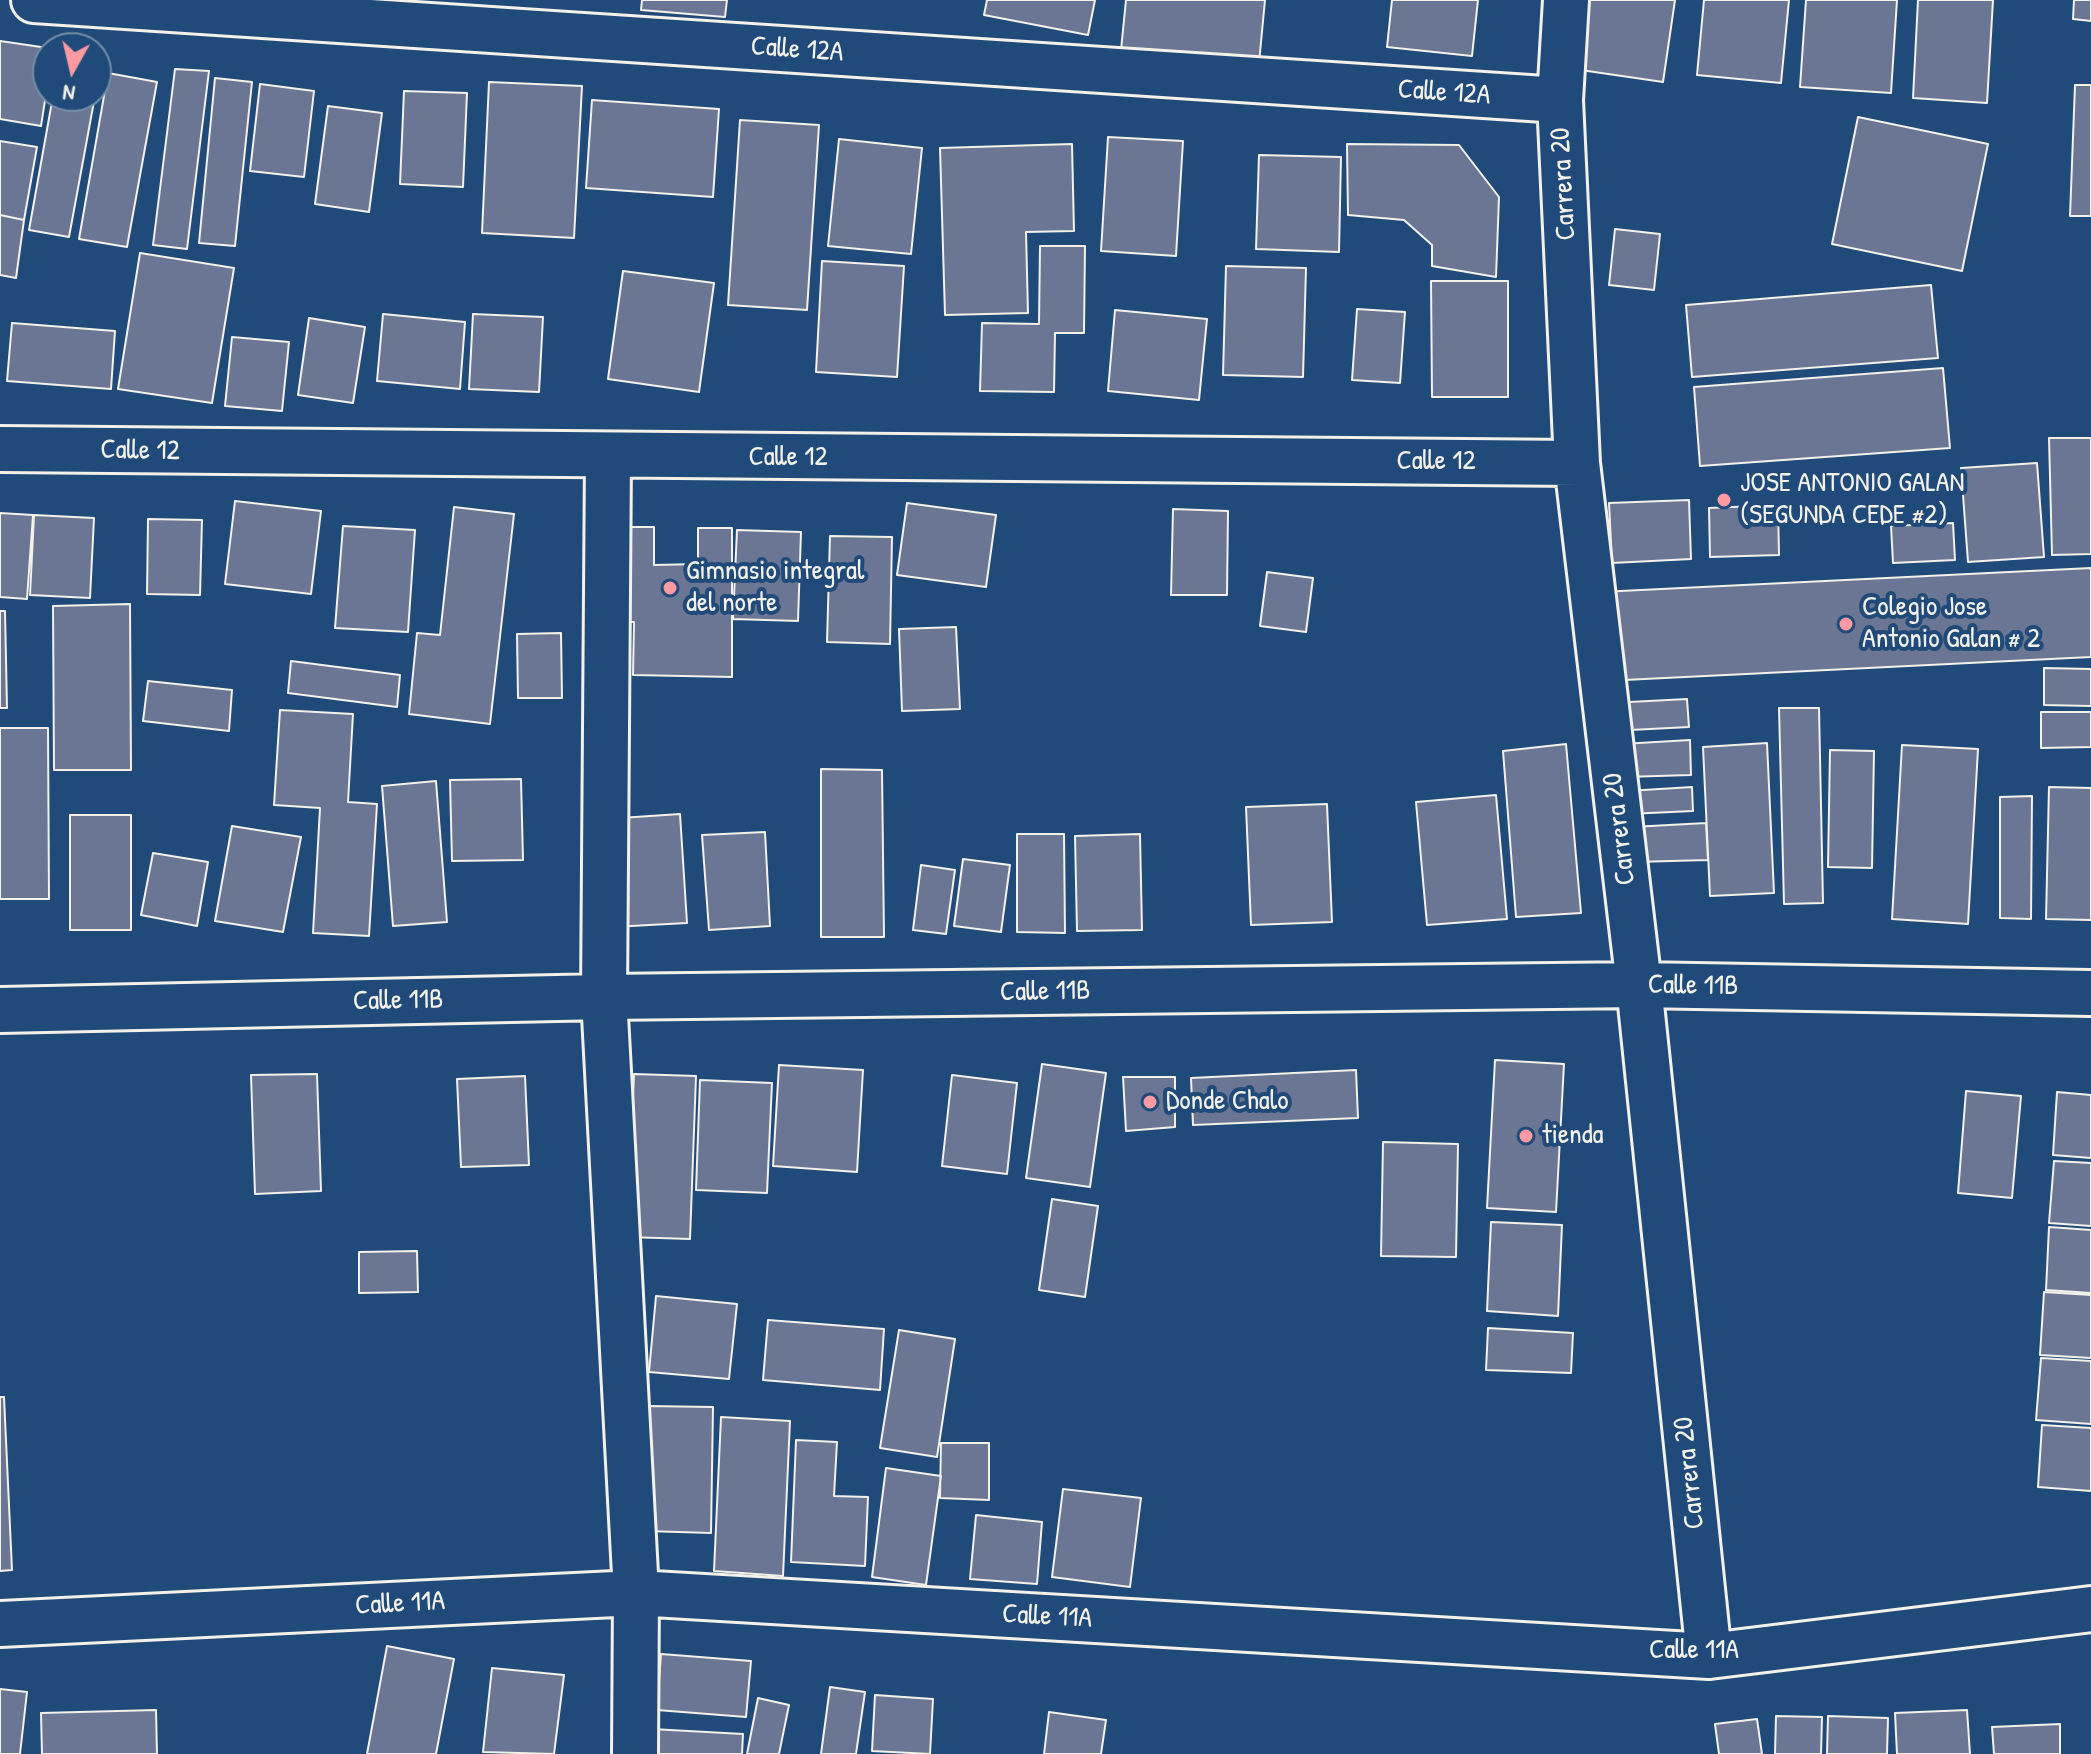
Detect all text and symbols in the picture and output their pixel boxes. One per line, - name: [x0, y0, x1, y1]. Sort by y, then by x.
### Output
- street label: Calle 12A: [749, 30, 845, 70]
- north arrow: [32, 32, 112, 112]
- street label: Calle 12A: [1396, 73, 1492, 113]
- text: N: [61, 78, 77, 109]
- street label: Carrera 20: [1544, 127, 1584, 241]
- street label: Calle 12: [100, 434, 180, 468]
- street label: Calle 12: [748, 441, 828, 475]
- street label: Calle 12: [1396, 445, 1476, 479]
- place label: JOSE ANTONIO GALAN (SEGUNDA CEDE #2): [1740, 467, 1964, 533]
- marker: JOSE ANTONIO GALAN (SEGUNDA CEDE #2): [1715, 491, 1733, 509]
- place label: Gimnasio integral del norte: [686, 555, 865, 621]
- marker: Gimnasio integral del norte: [661, 579, 679, 597]
- place label: Colegio Jose Antonio Galan # 2: [1862, 591, 2040, 657]
- marker: Colegio Jose Antonio Galan # 2: [1837, 615, 1855, 633]
- street label: Carrera 20: [1596, 771, 1644, 887]
- street label: Calle 11B: [1647, 968, 1739, 1004]
- street label: Calle 11B: [999, 974, 1091, 1010]
- street label: Calle 11B: [352, 983, 444, 1019]
- place label: Donde Chalo: [1166, 1085, 1289, 1119]
- marker: Donde Chalo: [1141, 1093, 1159, 1111]
- place label: tienda: [1542, 1119, 1604, 1153]
- marker: tienda: [1517, 1127, 1535, 1145]
- street label: Carrera 20: [1667, 1415, 1713, 1531]
- street label: Calle 11A: [354, 1585, 446, 1623]
- street label: Calle 11A: [1001, 1598, 1093, 1636]
- street label: Calle 11A: [1649, 1634, 1739, 1668]

